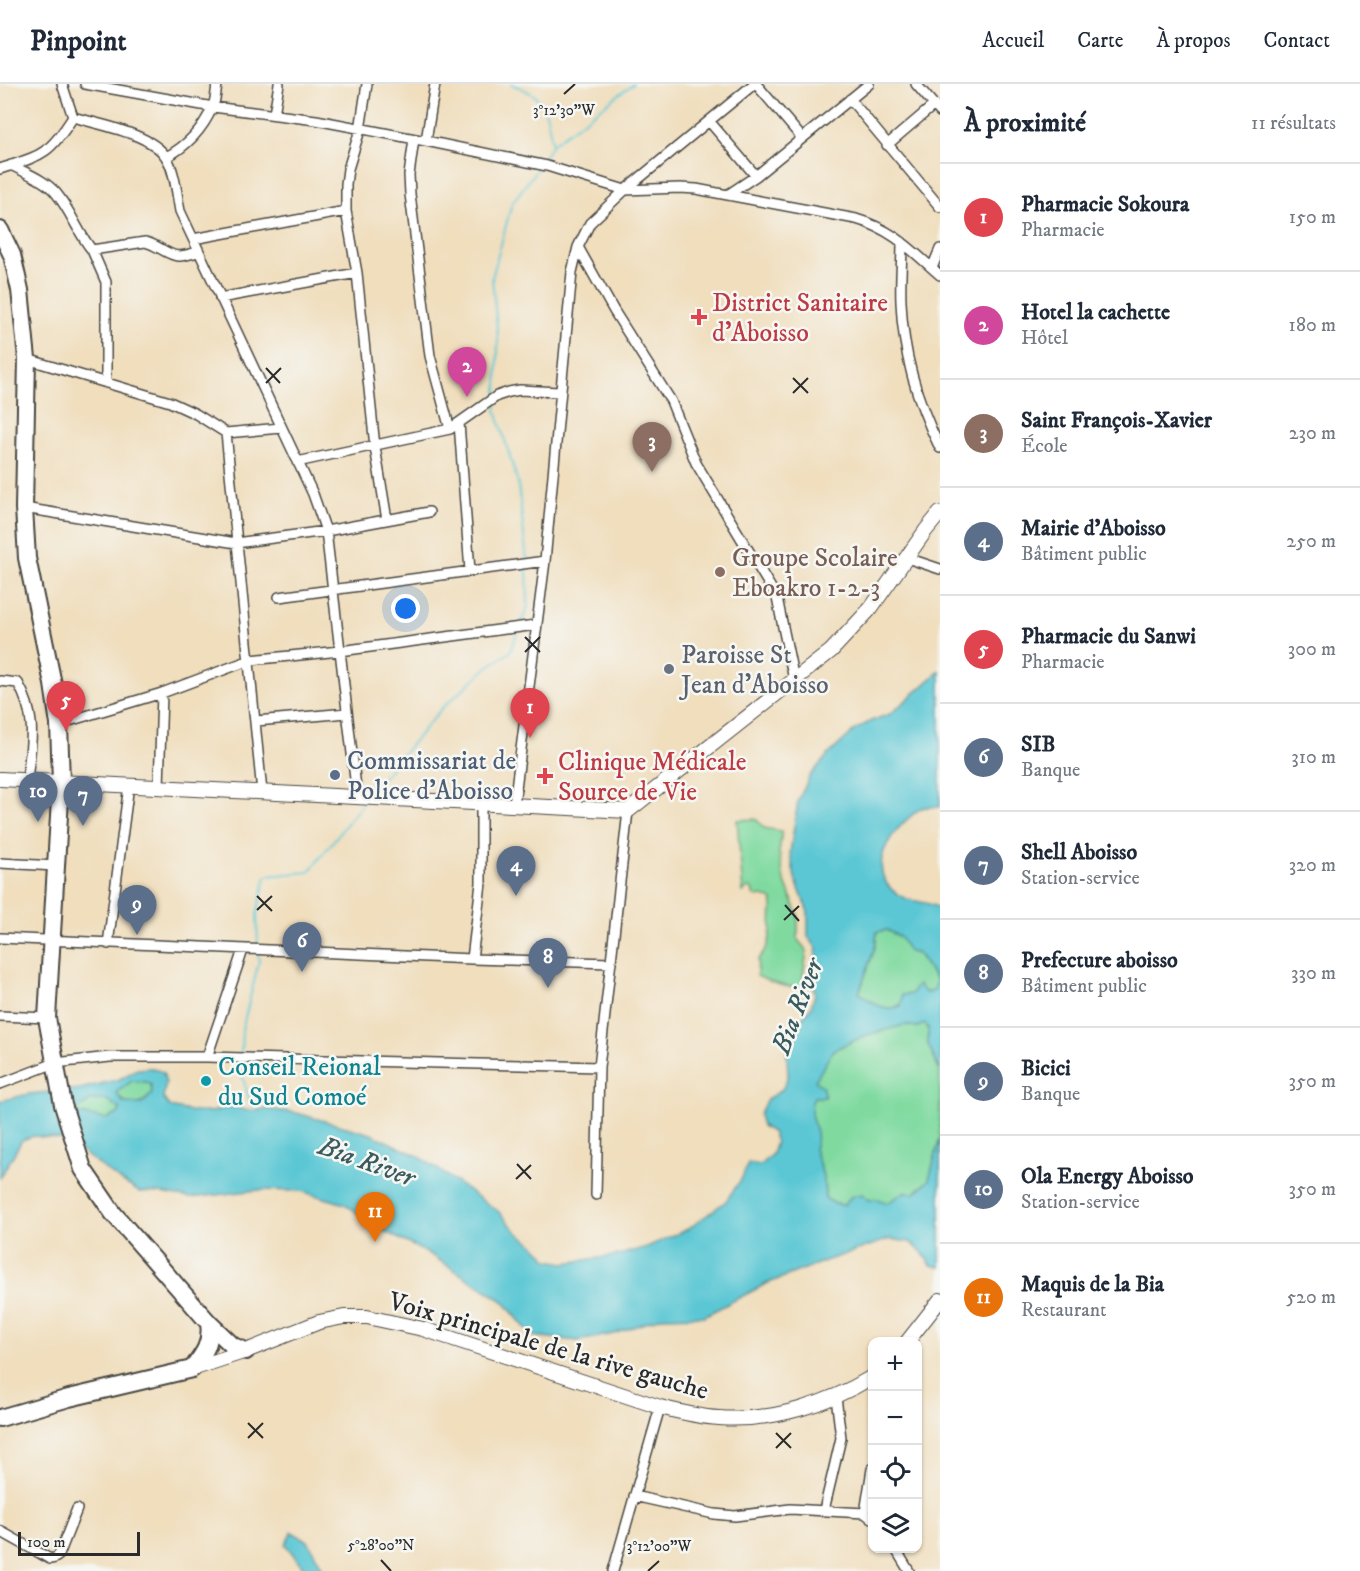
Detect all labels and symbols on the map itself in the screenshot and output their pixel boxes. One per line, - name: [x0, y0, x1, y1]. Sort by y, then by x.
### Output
- text: 3°12'30"W: [533, 101, 595, 120]
- place label: District Sanitaire d'Aboisso: [712, 287, 888, 350]
- marker: District Sanitaire d'Aboisso: [690, 308, 708, 326]
- pin: 2: [448, 348, 486, 397]
- pin: 3: [632, 422, 672, 472]
- place label: Groupe Scolaire Eboakro 1-2-3: [732, 542, 898, 605]
- marker: Groupe Scolaire Eboakro 1-2-3: [713, 565, 727, 579]
- your location: [391, 594, 420, 623]
- place label: Paroisse St Jean d'Aboisso: [679, 639, 829, 702]
- marker: Paroisse St Jean d'Aboisso: [662, 662, 676, 676]
- pin: 5: [46, 682, 86, 731]
- pin: 1: [510, 688, 550, 738]
- place label: Commissariat de Police d'Aboisso: [347, 745, 516, 808]
- place label: Clinique Médicale Source de Vie: [558, 746, 746, 809]
- marker: Clinique Médicale Source de Vie: [536, 767, 554, 785]
- marker: Commissariat de Police d'Aboisso: [328, 768, 342, 782]
- pin: 10: [18, 772, 57, 822]
- pin: 7: [64, 776, 103, 826]
- pin: 4: [496, 846, 536, 896]
- pin: 9: [118, 886, 156, 935]
- pin: 6: [282, 922, 322, 972]
- pin: 8: [528, 938, 568, 988]
- water label: Bia River: [764, 951, 833, 1060]
- place label: Conseil Reional du Sud Comoé: [218, 1051, 381, 1114]
- marker: Conseil Reional du Sud Comoé: [199, 1074, 213, 1088]
- water label: Bia River: [313, 1129, 422, 1196]
- pin: 11: [356, 1192, 394, 1242]
- street label: Voix principale de la rive gauche: [384, 1285, 712, 1408]
- scale bar: [18, 1529, 140, 1556]
- text: 5°28'00"N: [348, 1536, 414, 1555]
- text: 3°12'00"W: [627, 1537, 691, 1556]

